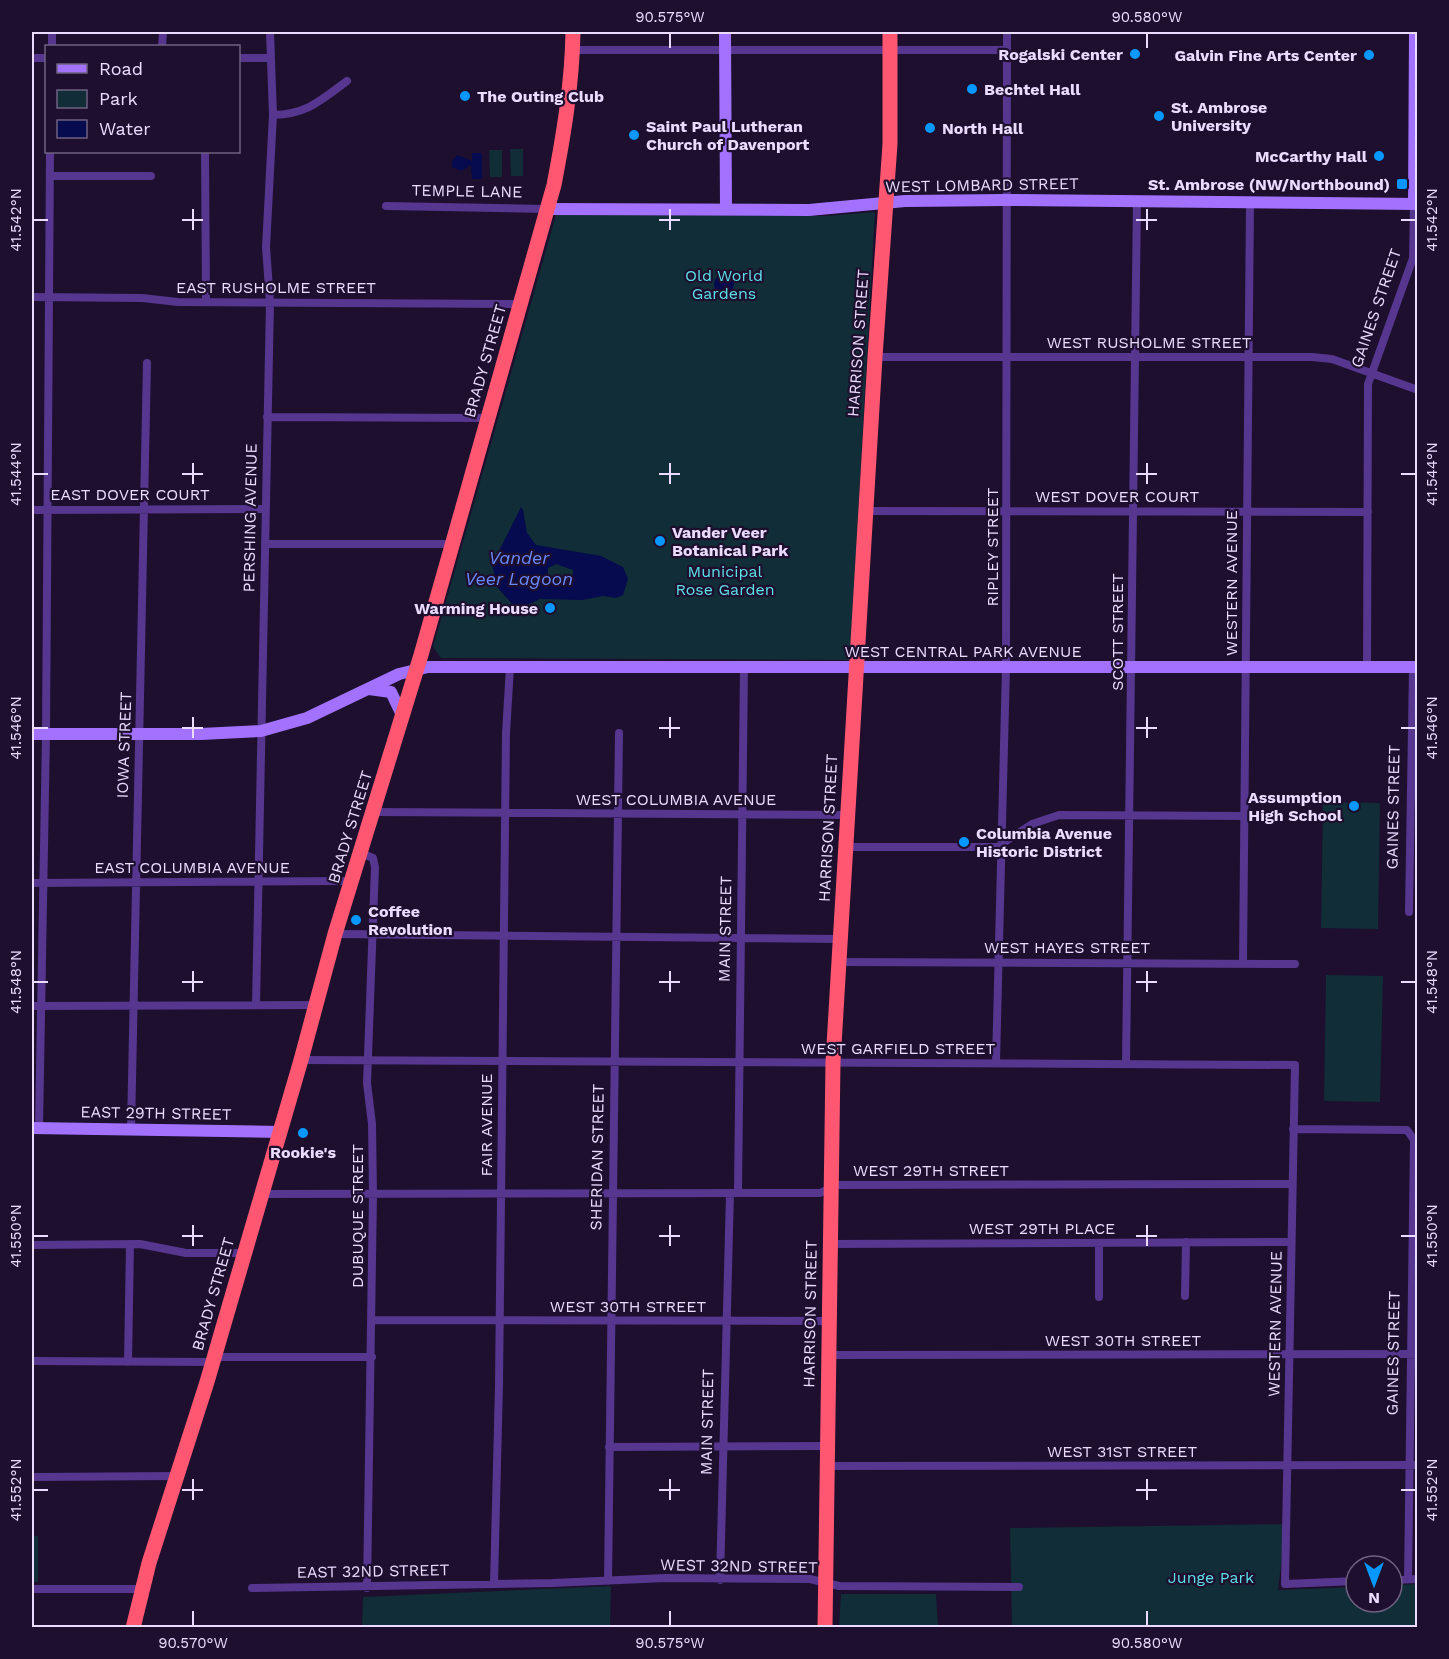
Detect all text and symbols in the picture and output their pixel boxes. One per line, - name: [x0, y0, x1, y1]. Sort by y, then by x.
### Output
- text: 90.575°W: [635, 8, 705, 26]
- text: 90.580°W: [1112, 8, 1182, 26]
- legend: [45, 45, 240, 153]
- place label: Rogalski Center: [998, 45, 1123, 64]
- place label: Galvin Fine Arts Center: [1174, 46, 1357, 65]
- marker: Rogalski Center: [1128, 47, 1142, 61]
- marker: Galvin Fine Arts Center: [1362, 48, 1376, 62]
- text: Road: [99, 58, 143, 79]
- place label: Bechtel Hall: [984, 80, 1081, 99]
- marker: Bechtel Hall: [965, 82, 979, 96]
- place label: The Outing Club: [477, 87, 604, 106]
- text: Park: [99, 88, 138, 109]
- marker: The Outing Club: [458, 89, 472, 103]
- place label: St. Ambrose University: [1171, 98, 1267, 135]
- marker: St. Ambrose University: [1152, 109, 1166, 123]
- place label: Saint Paul Lutheran Church of Davenport: [646, 117, 809, 154]
- text: Water: [99, 118, 151, 139]
- place label: North Hall: [942, 119, 1024, 138]
- marker: North Hall: [923, 121, 937, 135]
- marker: Saint Paul Lutheran Church of Davenport: [627, 128, 641, 142]
- place label: McCarthy Hall: [1255, 147, 1368, 166]
- marker: McCarthy Hall: [1372, 149, 1386, 163]
- street label: WEST LOMBARD STREET: [885, 174, 1079, 196]
- place label: St. Ambrose (NW/Northbound): [1148, 175, 1390, 194]
- marker: St. Ambrose (NW/Northbound): [1395, 177, 1409, 191]
- street label: TEMPLE LANE: [412, 181, 522, 201]
- text: 41.542°N: [7, 188, 25, 252]
- text: 41.542°N: [1423, 188, 1441, 252]
- street label: GAINES STREET: [1347, 246, 1405, 370]
- park label: Old World Gardens: [685, 266, 763, 303]
- street label: HARRISON STREET: [843, 268, 873, 417]
- street label: EAST RUSHOLME STREET: [176, 278, 376, 297]
- street label: BRADY STREET: [460, 302, 510, 420]
- street label: WEST RUSHOLME STREET: [1046, 333, 1252, 352]
- text: 41.544°N: [7, 442, 25, 506]
- text: 41.544°N: [1423, 442, 1441, 506]
- street label: PERSHING AVENUE: [239, 443, 261, 593]
- street label: EAST DOVER COURT: [50, 485, 210, 504]
- street label: RIPLEY STREET: [983, 487, 1002, 607]
- street label: WEST DOVER COURT: [1035, 487, 1199, 506]
- street label: WESTERN AVENUE: [1222, 510, 1241, 656]
- place label: Vander Veer Botanical Park: [672, 523, 788, 560]
- marker: Vander Veer Botanical Park: [653, 534, 667, 548]
- water label: Vander Veer Lagoon: [465, 547, 573, 589]
- park label: Municipal Rose Garden: [675, 562, 775, 599]
- street label: SCOTT STREET: [1108, 573, 1127, 691]
- place label: Warming House: [414, 599, 538, 618]
- marker: Warming House: [543, 601, 557, 615]
- street label: WEST CENTRAL PARK AVENUE: [844, 642, 1082, 661]
- street label: IOWA STREET: [113, 691, 135, 799]
- text: 41.546°N: [7, 696, 25, 760]
- text: 41.546°N: [1423, 696, 1441, 760]
- street label: GAINES STREET: [1382, 744, 1404, 870]
- street label: HARRISON STREET: [815, 753, 841, 902]
- street label: BRADY STREET: [324, 768, 376, 886]
- place label: Assumption High School: [1248, 788, 1343, 825]
- street label: WEST COLUMBIA AVENUE: [576, 790, 776, 809]
- marker: Assumption High School: [1347, 799, 1361, 813]
- place label: Columbia Avenue Historic District: [976, 824, 1112, 861]
- marker: Columbia Avenue Historic District: [957, 835, 971, 849]
- street label: EAST COLUMBIA AVENUE: [94, 858, 290, 877]
- street label: MAIN STREET: [715, 875, 735, 982]
- place label: Coffee Revolution: [368, 902, 453, 939]
- marker: Coffee Revolution: [349, 913, 363, 927]
- street label: WEST HAYES STREET: [984, 938, 1150, 957]
- text: 41.548°N: [7, 950, 25, 1014]
- text: 41.548°N: [1423, 950, 1441, 1014]
- street label: WEST GARFIELD STREET: [801, 1039, 995, 1058]
- street label: FAIR AVENUE: [477, 1074, 496, 1176]
- street label: SHERIDAN STREET: [586, 1083, 608, 1231]
- street label: EAST 29TH STREET: [80, 1102, 232, 1124]
- marker: Rookie's: [296, 1126, 310, 1140]
- place label: Rookie's: [270, 1143, 336, 1162]
- street label: DUBUQUE STREET: [348, 1144, 367, 1288]
- street label: WEST 29TH STREET: [853, 1161, 1009, 1180]
- text: 41.550°N: [7, 1204, 25, 1268]
- text: 41.550°N: [1423, 1204, 1441, 1268]
- street label: WEST 29TH PLACE: [969, 1219, 1115, 1238]
- street label: BRADY STREET: [188, 1235, 238, 1353]
- street label: HARRISON STREET: [799, 1240, 821, 1388]
- street label: WESTERN AVENUE: [1264, 1251, 1286, 1397]
- street label: GAINES STREET: [1382, 1290, 1404, 1416]
- street label: WEST 30TH STREET: [550, 1297, 707, 1316]
- street label: WEST 30TH STREET: [1045, 1331, 1202, 1350]
- street label: MAIN STREET: [697, 1368, 717, 1475]
- street label: WEST 31ST STREET: [1047, 1442, 1197, 1461]
- text: 41.552°N: [7, 1459, 25, 1521]
- text: 41.552°N: [1423, 1459, 1441, 1521]
- north arrow: [1344, 1554, 1404, 1614]
- street label: WEST 32ND STREET: [660, 1555, 818, 1577]
- street label: EAST 32ND STREET: [297, 1560, 450, 1582]
- park label: Junge Park: [1168, 1568, 1254, 1587]
- text: N: [1368, 1589, 1380, 1608]
- text: 90.570°W: [158, 1634, 228, 1652]
- text: 90.575°W: [635, 1634, 705, 1652]
- text: 90.580°W: [1112, 1634, 1182, 1652]

